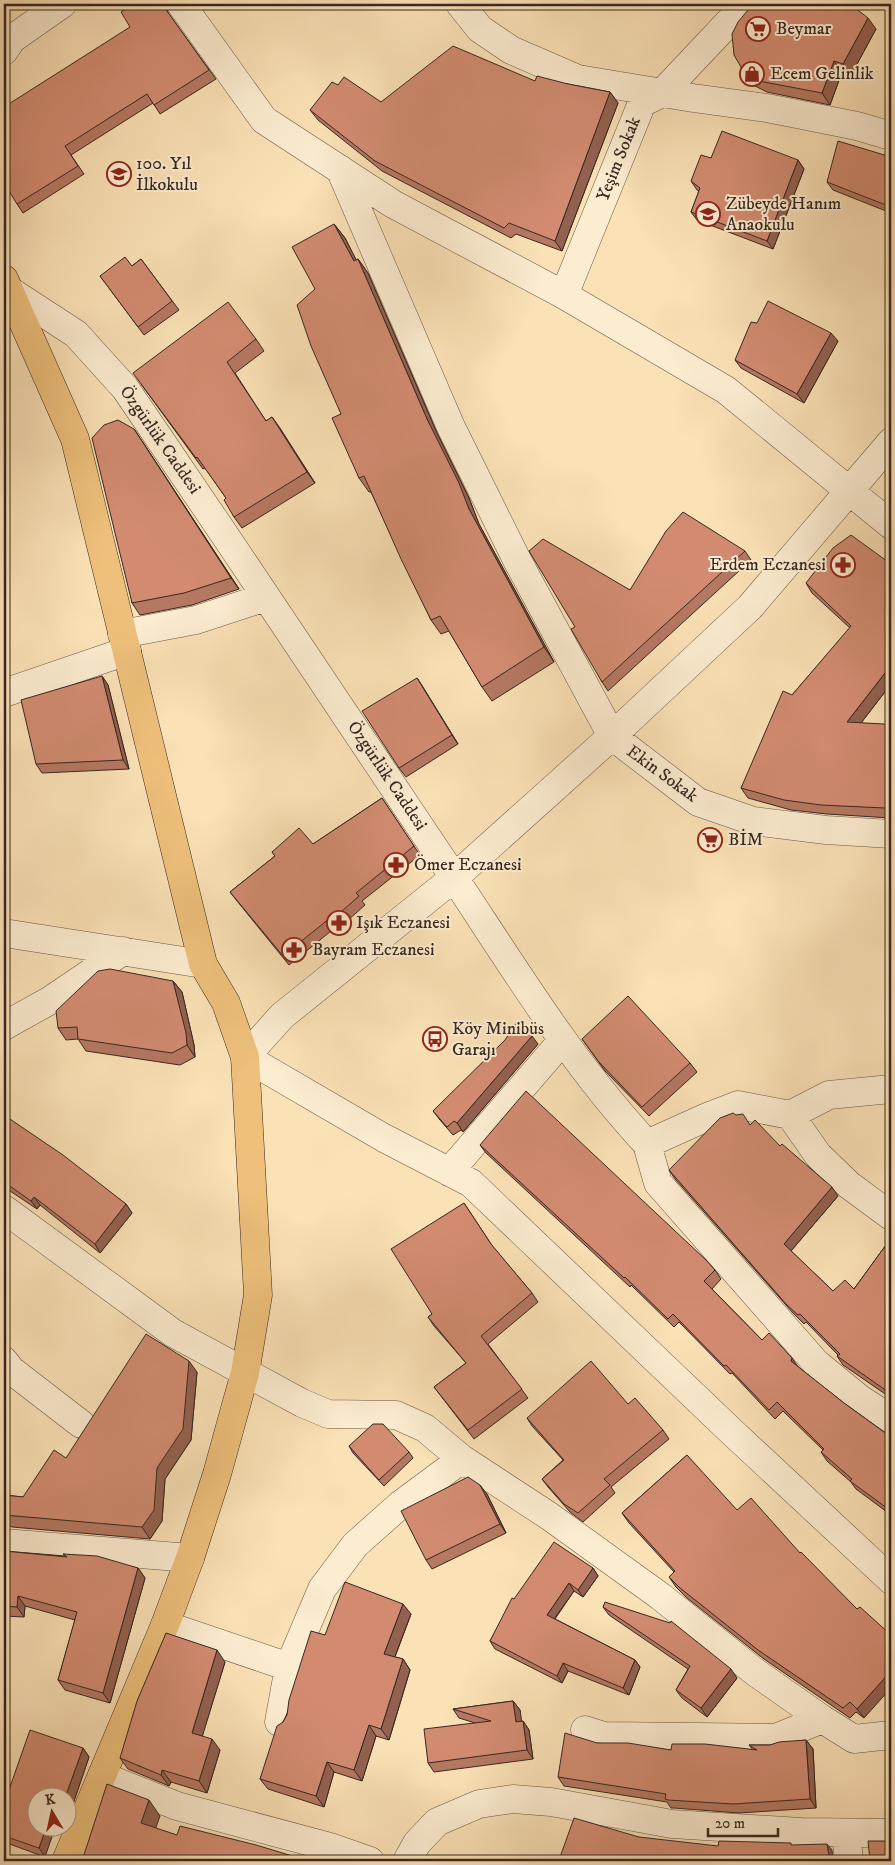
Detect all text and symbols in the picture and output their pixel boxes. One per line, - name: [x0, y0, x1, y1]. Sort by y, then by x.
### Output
- supermarket icon: Beymar: [745, 16, 771, 42]
- place label: Beymar: [776, 18, 832, 40]
- shop icon: Ecem Gelinlik: [739, 61, 765, 87]
- place label: Ecem Gelinlik: [770, 63, 874, 85]
- street label: Yeşim Sokak: [592, 113, 646, 205]
- place label: 100. Yıl İlkokulu: [136, 153, 198, 196]
- school or university icon: 100. Yıl İlkokulu: [106, 161, 132, 187]
- place label: Zübeyde Hanım Anaokulu: [726, 193, 841, 236]
- school or university icon: Zübeyde Hanım Anaokulu: [695, 201, 721, 227]
- street label: Özgürlük Caddesi: [115, 382, 205, 498]
- pharmacy icon: Erdem Eczanesi: [830, 552, 856, 578]
- place label: Erdem Eczanesi: [709, 554, 826, 576]
- street label: Özgürlük Caddesi: [342, 717, 432, 835]
- street label: Ekin Sokak: [622, 741, 702, 807]
- supermarket icon: BİM: [697, 827, 723, 853]
- place label: BİM: [728, 828, 763, 851]
- pharmacy icon: Ömer Eczanesi: [383, 852, 409, 878]
- place label: Ömer Eczanesi: [414, 854, 522, 876]
- pharmacy icon: Işık Eczanesi: [326, 910, 352, 936]
- place label: Işık Eczanesi: [356, 912, 450, 934]
- pharmacy icon: Bayram Eczanesi: [281, 937, 307, 963]
- place label: Bayram Eczanesi: [312, 939, 435, 961]
- place label: Köy Minibüs Garajı: [452, 1018, 544, 1061]
- bus stop icon: Köy Minibüs Garajı: [422, 1026, 448, 1052]
- north arrow: [28, 1788, 78, 1838]
- text: K: [44, 1790, 58, 1810]
- scale bar: [708, 1805, 778, 1837]
- text: 20 m: [715, 1814, 745, 1833]

